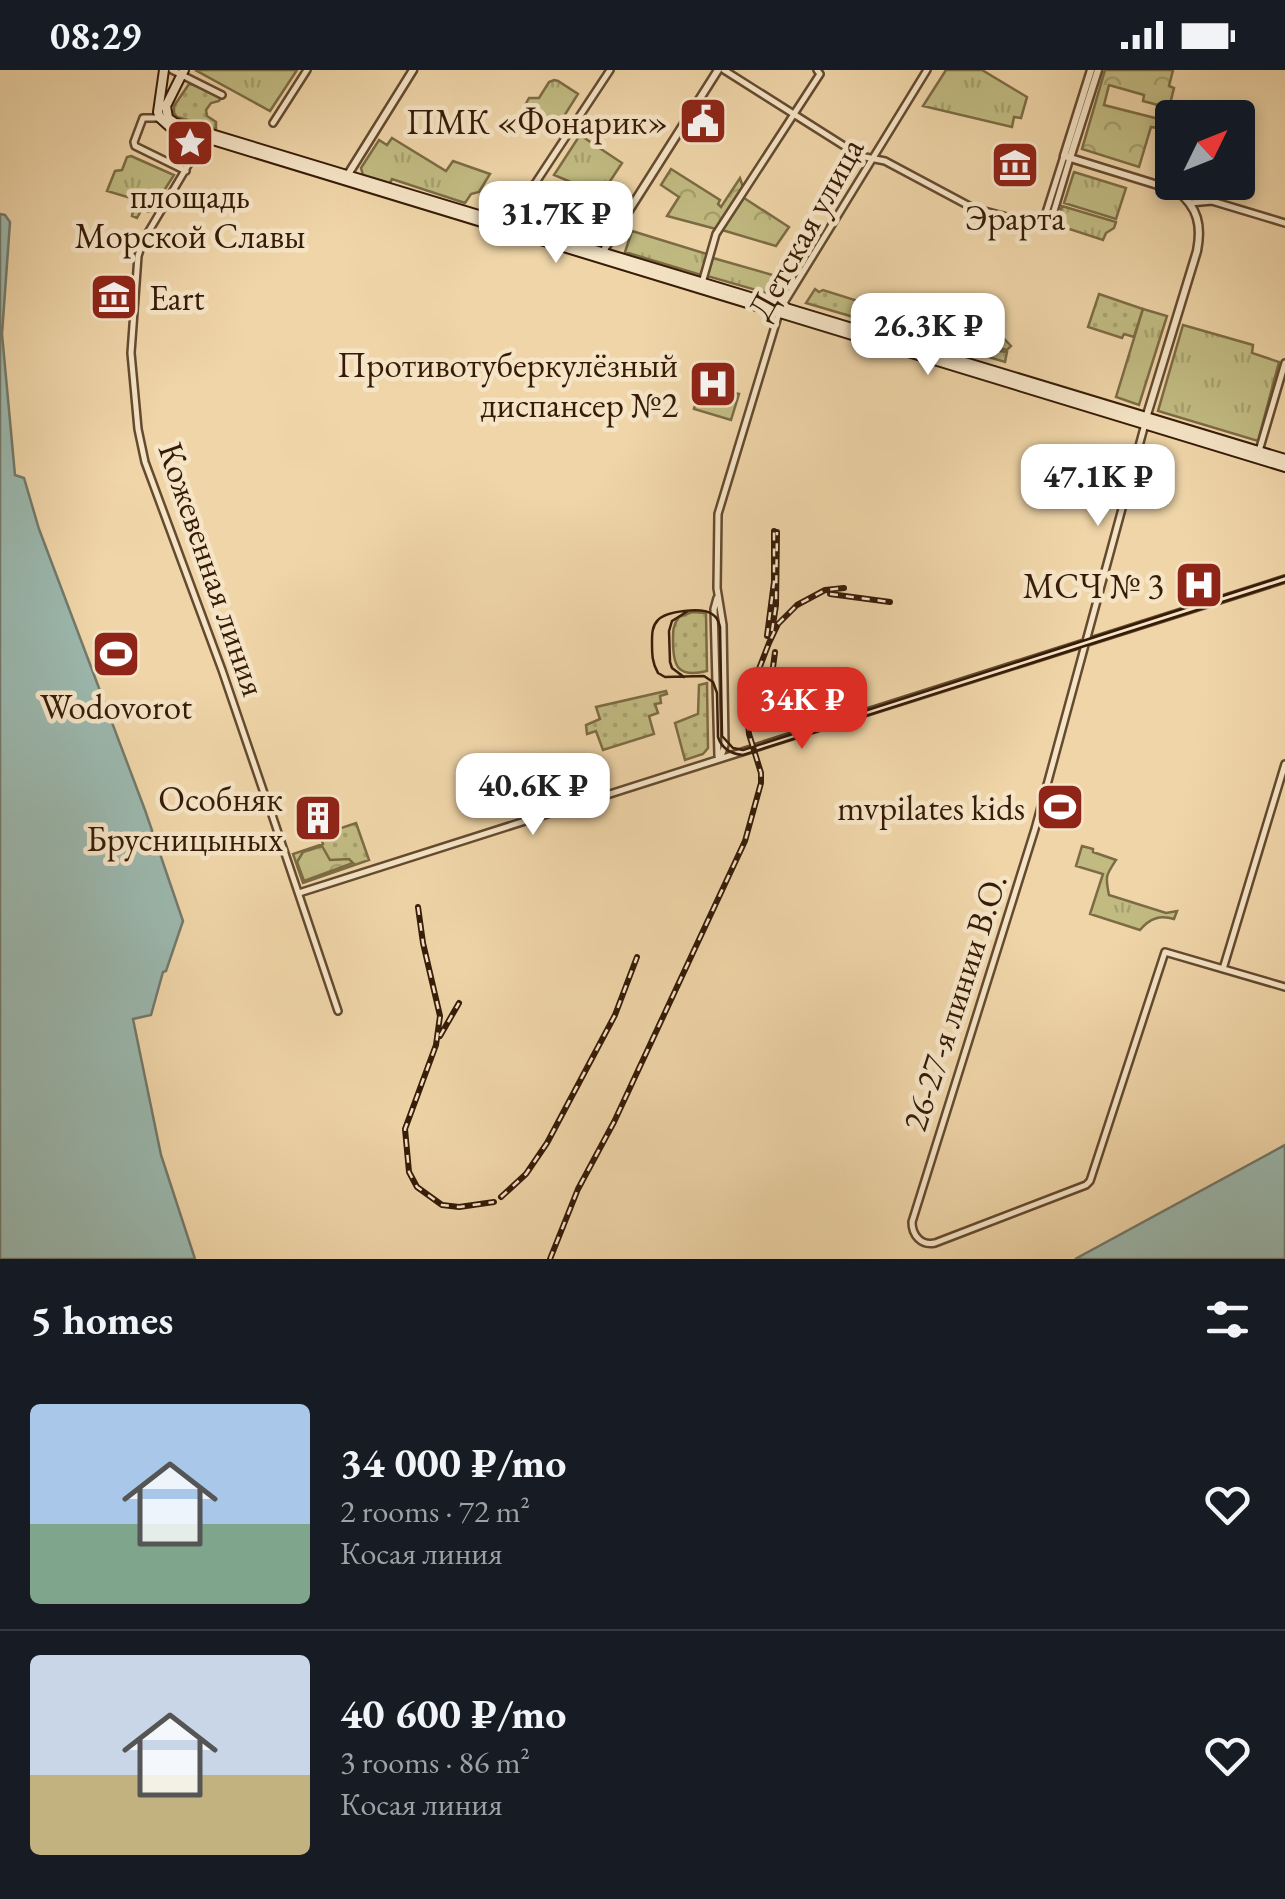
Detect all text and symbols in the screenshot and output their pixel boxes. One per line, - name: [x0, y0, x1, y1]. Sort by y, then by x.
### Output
- text: 08:29: [50, 11, 141, 60]
- public building icon: ПМК «Фонарик»: [677, 95, 729, 147]
- place label: ПМК «Фонарик»: [406, 99, 668, 145]
- north arrow: [1155, 100, 1255, 200]
- map controls: [1155, 100, 1255, 200]
- place icon: площадь Морской Славы: [164, 117, 216, 169]
- street label: Детская улица: [737, 129, 874, 327]
- museum icon: Эрарта: [989, 139, 1041, 191]
- place label: площадь Морской Славы: [75, 173, 305, 259]
- pin: 31.7K ₽: [464, 181, 648, 266]
- text: 31.7K ₽: [501, 192, 611, 234]
- place label: Эрарта: [965, 195, 1065, 241]
- museum icon: Eart: [88, 271, 140, 323]
- place label: Eart: [149, 275, 205, 320]
- pin: 26.3K ₽: [836, 293, 1020, 378]
- text: 26.3K ₽: [873, 304, 983, 346]
- place label: Противотуберкулёзный диспансер №2: [337, 342, 678, 428]
- hospital icon: Противотуберкулёзный диспансер №2: [687, 358, 739, 410]
- street label: Кожевенная линия: [148, 436, 278, 702]
- pin: 47.1K ₽: [1006, 444, 1190, 529]
- text: 47.1K ₽: [1043, 455, 1153, 497]
- hospital icon: МСЧ № 3: [1173, 559, 1225, 611]
- place label: МСЧ № 3: [1023, 563, 1164, 608]
- sports icon: Wodovorot: [90, 628, 142, 680]
- pin: 34K ₽: [732, 667, 872, 752]
- text: 34K ₽: [759, 678, 845, 720]
- place label: Wodovorot: [40, 684, 192, 729]
- pin: 40.6K ₽: [441, 753, 625, 838]
- text: 40.6K ₽: [478, 764, 588, 806]
- place label: Особняк Брусницыных: [86, 776, 283, 862]
- sports icon: mvpilates kids: [1034, 781, 1086, 833]
- place label: mvpilates kids: [837, 785, 1025, 830]
- building icon: Особняк Брусницыных: [292, 792, 344, 844]
- street label: 26-27-я линии В.О.: [891, 868, 1017, 1136]
- text: 5 homes: [30, 1292, 173, 1347]
- icon: filters: [1200, 1292, 1255, 1347]
- text: 34 000 ₽/mo: [340, 1435, 566, 1490]
- icon: home: [110, 1444, 230, 1564]
- icon: heart: [1200, 1477, 1255, 1532]
- text: 2 rooms · 72 m²: [340, 1490, 530, 1532]
- text: Косая линия: [340, 1532, 503, 1574]
- text: 40 600 ₽/mo: [340, 1686, 566, 1741]
- icon: home: [110, 1695, 230, 1815]
- icon: heart: [1200, 1728, 1255, 1783]
- text: 3 rooms · 86 m²: [340, 1741, 530, 1783]
- text: Косая линия: [340, 1783, 503, 1825]

